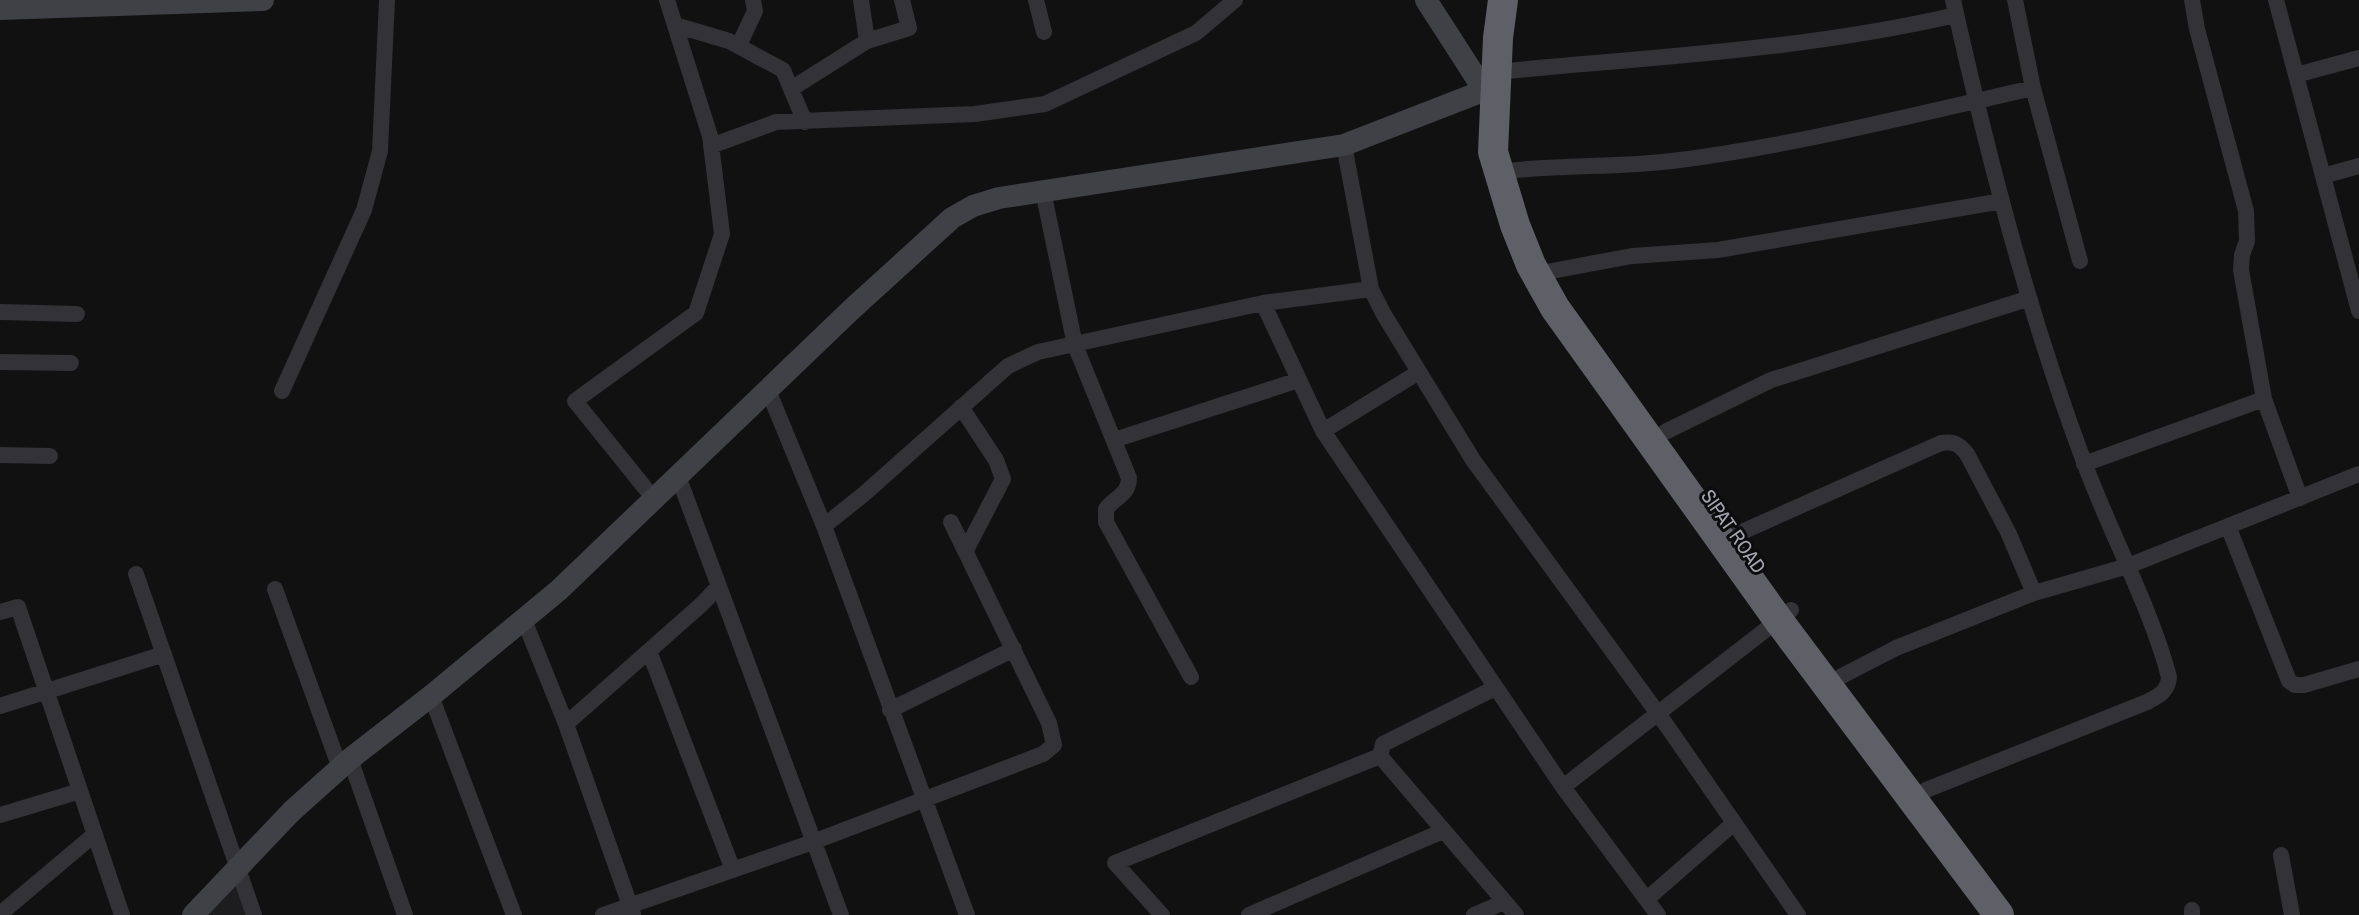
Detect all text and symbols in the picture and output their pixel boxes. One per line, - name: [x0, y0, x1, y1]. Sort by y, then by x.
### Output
- street label: SIPAT ROAD: [1695, 484, 1773, 578]

